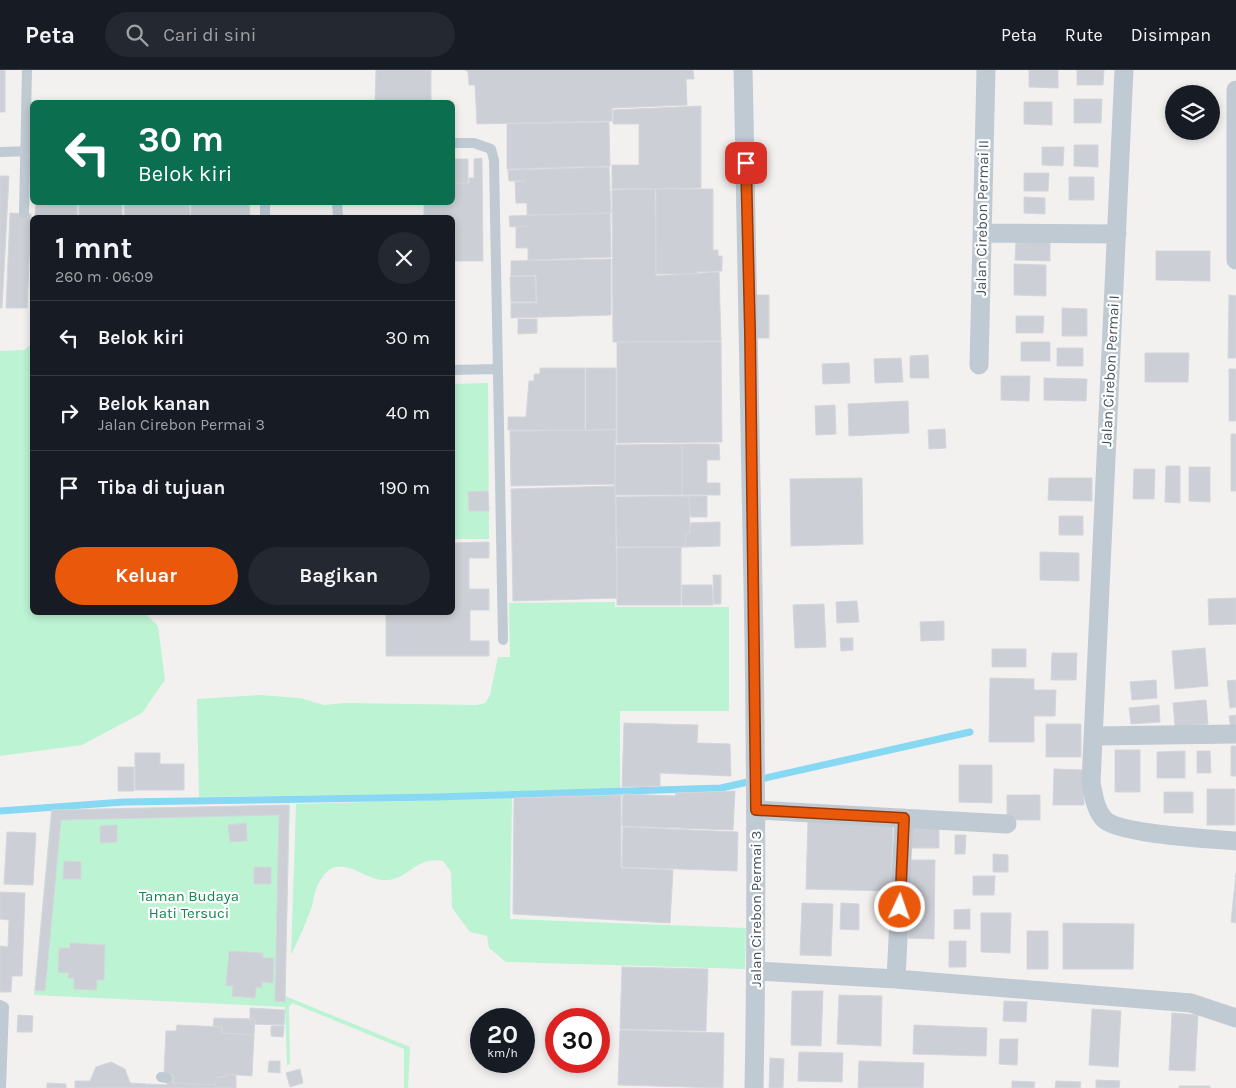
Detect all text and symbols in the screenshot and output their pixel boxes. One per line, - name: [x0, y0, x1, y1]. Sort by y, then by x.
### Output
- search box: [105, 12, 455, 57]
- text: Peta: [25, 21, 75, 49]
- icon: search: [123, 21, 151, 49]
- text: Cari di sini: [163, 24, 257, 46]
- text: Peta: [1001, 24, 1037, 46]
- text: Rute: [1065, 24, 1103, 46]
- text: Disimpan: [1131, 24, 1211, 46]
- map controls: [1165, 85, 1220, 140]
- button: layers: [1165, 85, 1220, 140]
- text: 30 m: [138, 119, 224, 160]
- icon: left: [55, 120, 120, 185]
- street label: Jalan Cirebon Permai II: [972, 140, 992, 296]
- pin: [725, 142, 767, 184]
- icon: arrive: [732, 149, 760, 177]
- text: Belok kiri: [138, 161, 232, 187]
- text: 1 mnt: [55, 230, 132, 266]
- button: close: [378, 232, 430, 284]
- text: 260 m · 06:09: [55, 267, 153, 286]
- street label: Jalan Cirebon Permai I: [1097, 295, 1123, 447]
- icon: left: [55, 324, 83, 352]
- text: Belok kiri: [98, 327, 184, 349]
- text: 30 m: [385, 327, 430, 349]
- text: Belok kanan: [98, 393, 210, 415]
- icon: right: [55, 399, 83, 427]
- text: 40 m: [386, 402, 430, 424]
- text: Jalan Cirebon Permai 3: [98, 415, 265, 434]
- icon: arrive: [55, 474, 83, 502]
- text: Tiba di tujuan: [98, 477, 225, 499]
- text: 190 m: [379, 477, 430, 499]
- button: Keluar: [55, 547, 238, 605]
- button: Bagikan: [248, 547, 430, 605]
- street label: Jalan Cirebon Permai 3: [747, 831, 765, 987]
- position arrow: [873, 880, 925, 932]
- park label: Taman Budaya Hati Tersuci: [139, 887, 239, 922]
- speed limit sign: 30: [545, 1008, 610, 1073]
- text: 20: [487, 1020, 518, 1049]
- text: km/h: [487, 1046, 518, 1060]

